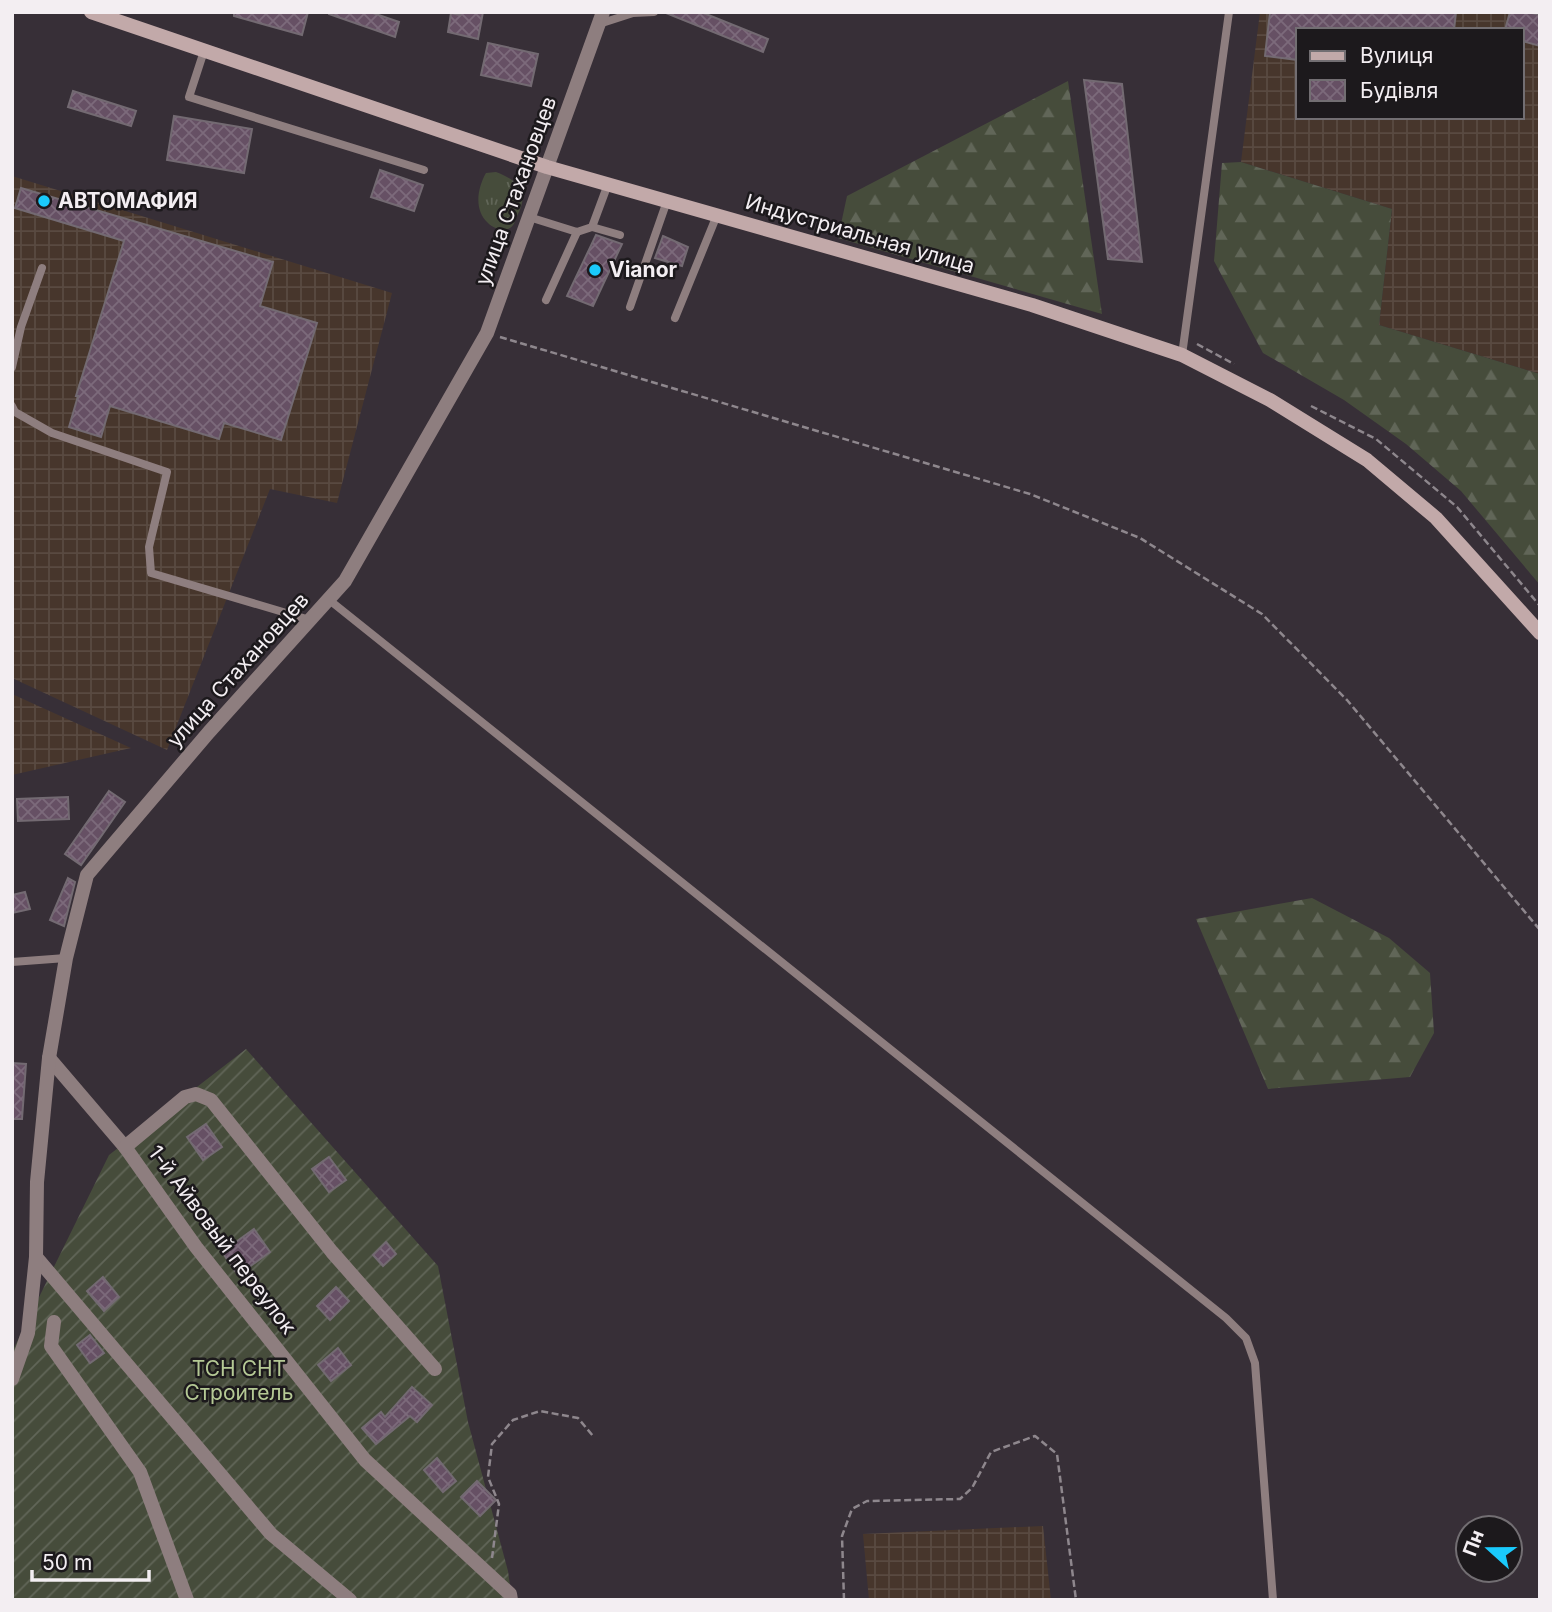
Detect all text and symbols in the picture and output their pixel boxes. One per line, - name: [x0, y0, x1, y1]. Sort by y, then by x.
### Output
- legend: [1296, 28, 1524, 119]
- text: Вулиця: [1360, 43, 1433, 68]
- text: Будівля: [1360, 78, 1438, 103]
- street label: улица Стахановцев: [470, 93, 561, 289]
- place label: АВТОМАФИЯ: [58, 188, 198, 213]
- street label: Индустриальная улица: [743, 189, 978, 278]
- marker: АВТОМАФИЯ: [36, 193, 52, 209]
- place label: Vianor: [609, 257, 678, 282]
- marker: Vianor: [587, 262, 603, 278]
- street label: улица Стахановцев: [162, 587, 314, 752]
- street label: 1-й Айвовый переулок: [143, 1140, 302, 1339]
- park label: ТСН СНТ Строитель: [185, 1356, 293, 1405]
- north arrow: [1454, 1514, 1524, 1584]
- text: Пн: [1458, 1527, 1489, 1559]
- scale bar: [32, 1538, 149, 1582]
- text: 50 m: [42, 1550, 92, 1575]

